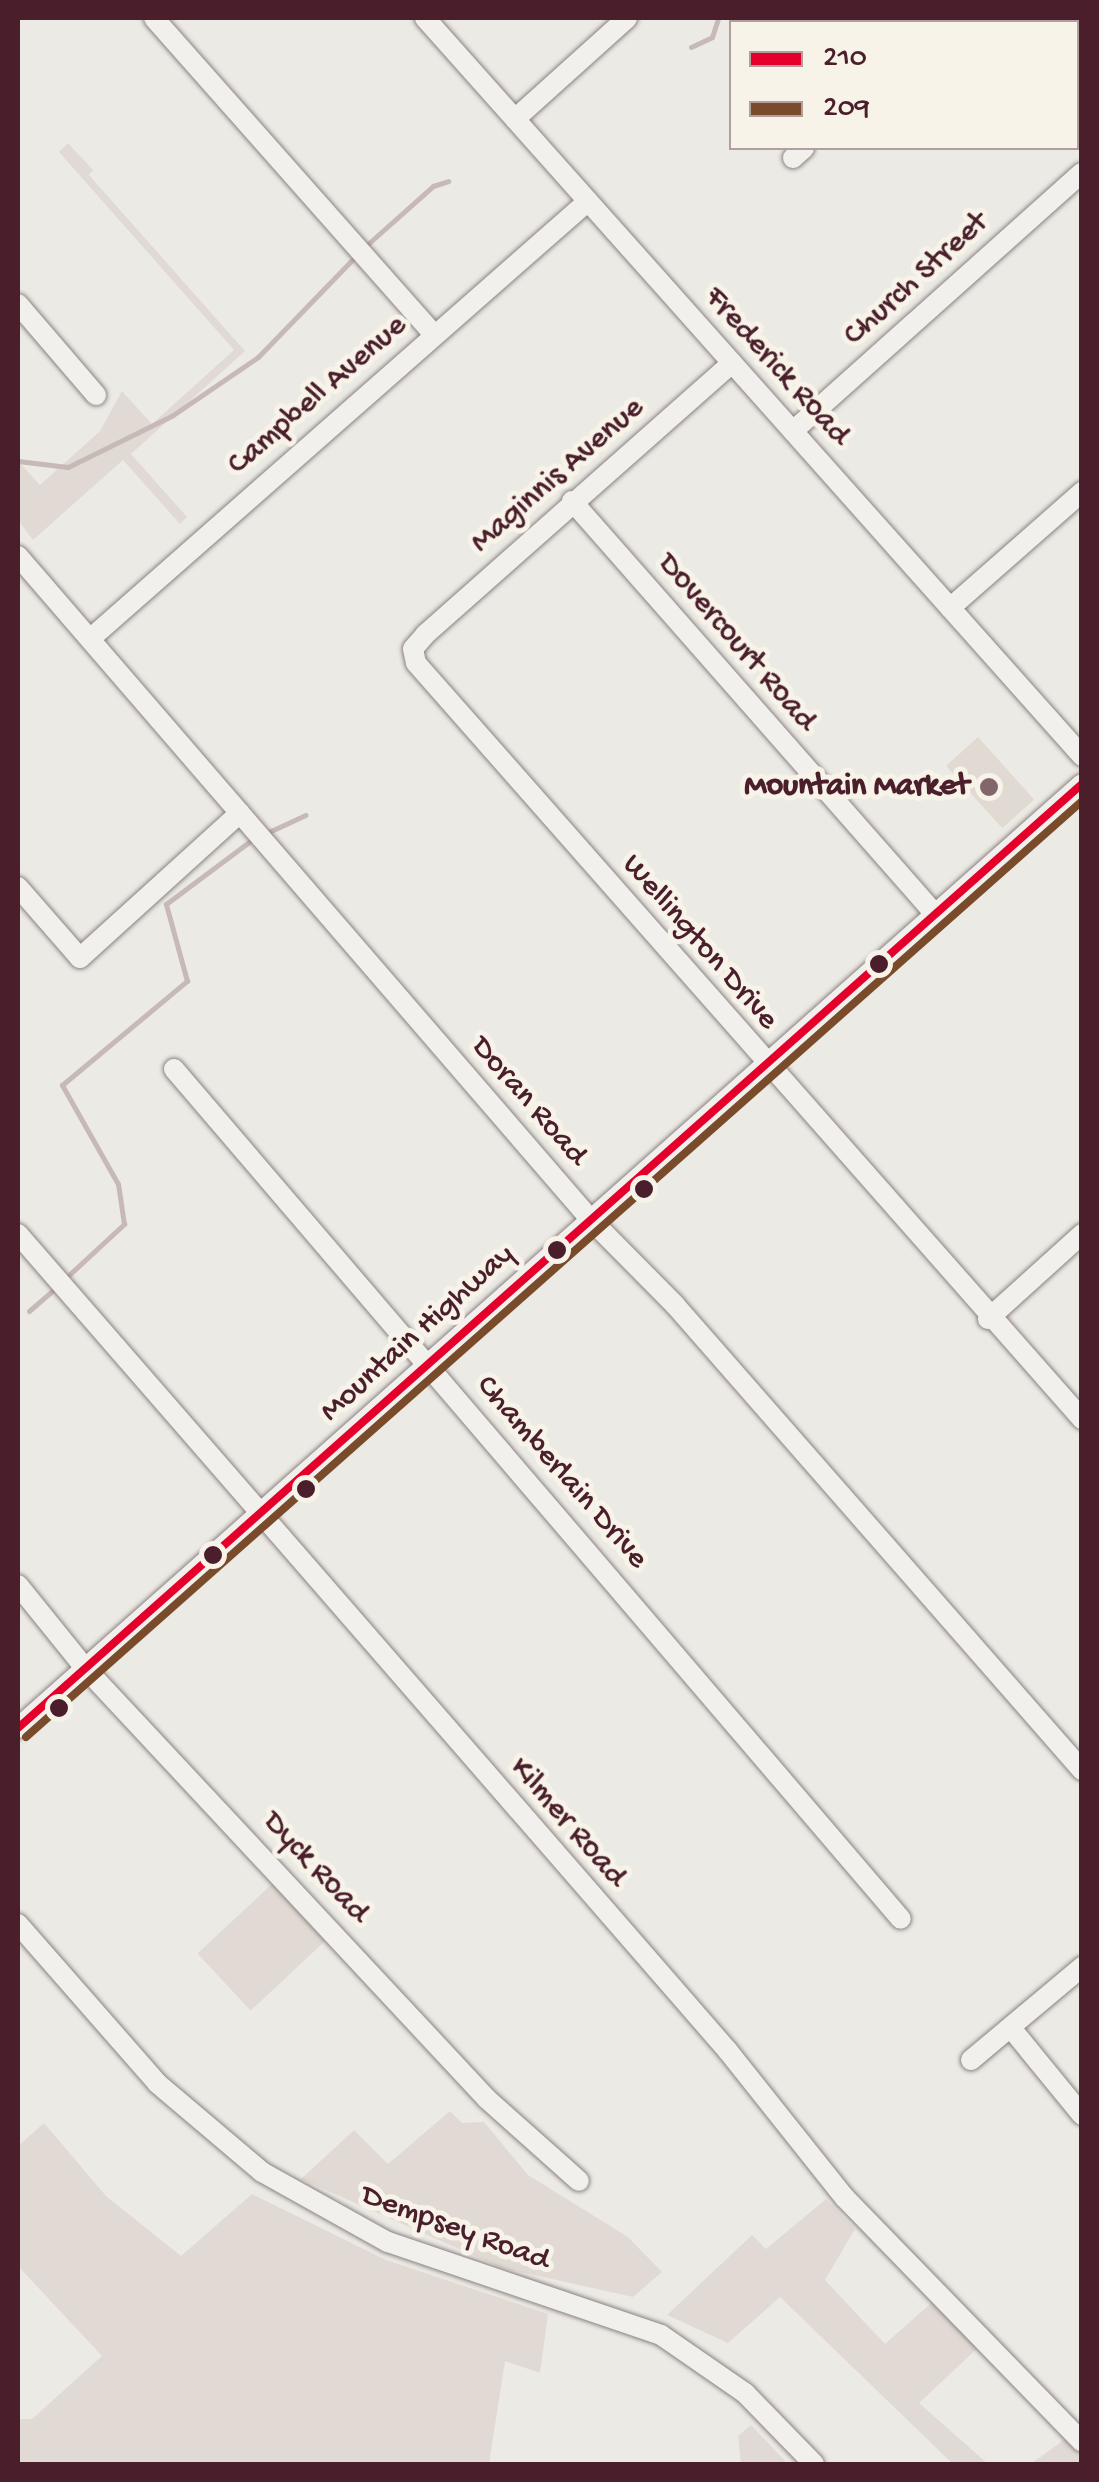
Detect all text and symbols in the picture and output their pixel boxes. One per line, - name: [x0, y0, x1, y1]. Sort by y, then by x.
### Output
- legend: [729, 20, 1079, 150]
- text: 210: [823, 42, 867, 77]
- text: 209: [823, 92, 870, 127]
- street label: Church Street: [837, 205, 997, 355]
- street label: Frederick Road: [695, 280, 857, 454]
- street label: Campbell Avenue: [221, 308, 415, 484]
- street label: Maginnis Avenue: [463, 390, 653, 562]
- street label: Dovercourt Road: [648, 546, 824, 740]
- place label: Mountain Market: [744, 768, 969, 806]
- marker: Mountain Market: [978, 776, 1000, 798]
- street label: Wellington Drive: [612, 847, 786, 1039]
- unlabelled marker: [869, 954, 889, 974]
- street label: Doran Road: [461, 1029, 595, 1175]
- unlabelled marker: [634, 1179, 654, 1199]
- street label: Mountain Highway: [313, 1237, 523, 1431]
- unlabelled marker: [547, 1240, 567, 1260]
- street label: Chamberlain Drive: [466, 1368, 656, 1578]
- unlabelled marker: [296, 1479, 316, 1499]
- unlabelled marker: [203, 1545, 223, 1565]
- unlabelled marker: [49, 1698, 69, 1718]
- street label: Kilmer Road: [500, 1750, 634, 1896]
- street label: Dyck Road: [253, 1804, 377, 1932]
- street label: Dempsey Road: [356, 2177, 554, 2281]

